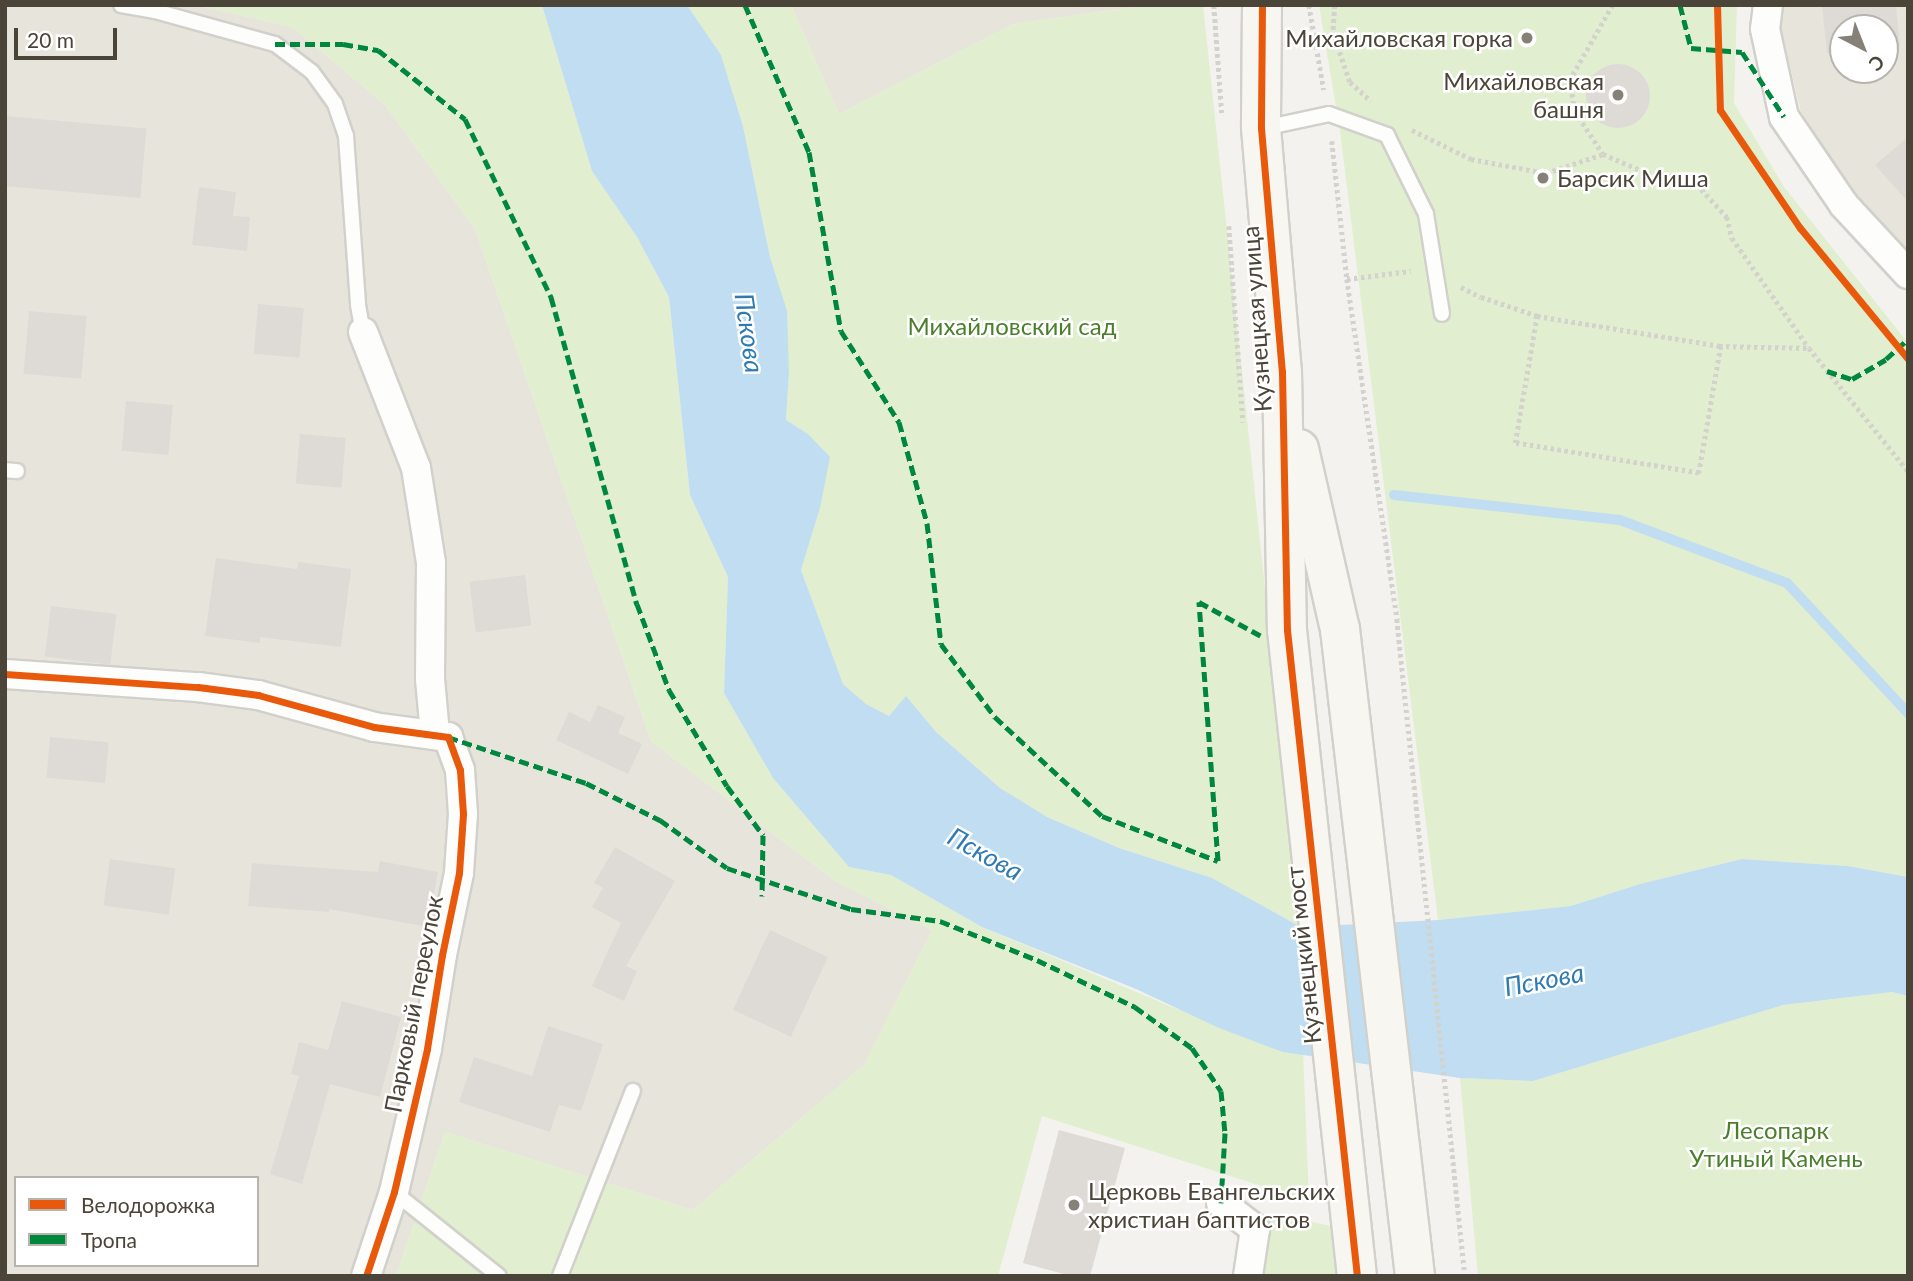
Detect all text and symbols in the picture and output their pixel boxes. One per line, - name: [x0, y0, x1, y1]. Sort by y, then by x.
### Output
- scale bar: [18, 14, 121, 58]
- north arrow: [1829, 14, 1899, 84]
- place label: Михайловская горка: [1285, 24, 1513, 52]
- text: 20 m: [27, 27, 74, 52]
- marker: Михайловская горка: [1519, 30, 1535, 46]
- text: С: [1865, 51, 1889, 76]
- place label: Михайловская башня: [1443, 67, 1604, 123]
- marker: Михайловская башня: [1610, 87, 1626, 103]
- place label: Барсик Миша: [1557, 164, 1709, 192]
- marker: Барсик Миша: [1535, 170, 1551, 186]
- street label: Кузнецкая улица: [1235, 225, 1277, 413]
- water label: Пскова: [728, 291, 770, 375]
- park label: Михайловский сад: [907, 312, 1117, 340]
- water label: Пскова: [942, 821, 1028, 887]
- street label: Кузнецкий мост: [1279, 865, 1327, 1045]
- street label: Парковый переулок: [378, 893, 448, 1115]
- water label: Пскова: [1502, 957, 1586, 1003]
- park label: Лесопарк Утиный Камень: [1689, 1116, 1863, 1172]
- legend: [14, 1176, 259, 1267]
- place label: Церковь Евангельских христиан баптистов: [1088, 1177, 1335, 1233]
- text: Велодорожка: [81, 1192, 215, 1217]
- marker: Церковь Евангельских христиан баптистов: [1066, 1197, 1082, 1213]
- text: Тропа: [81, 1227, 137, 1252]

